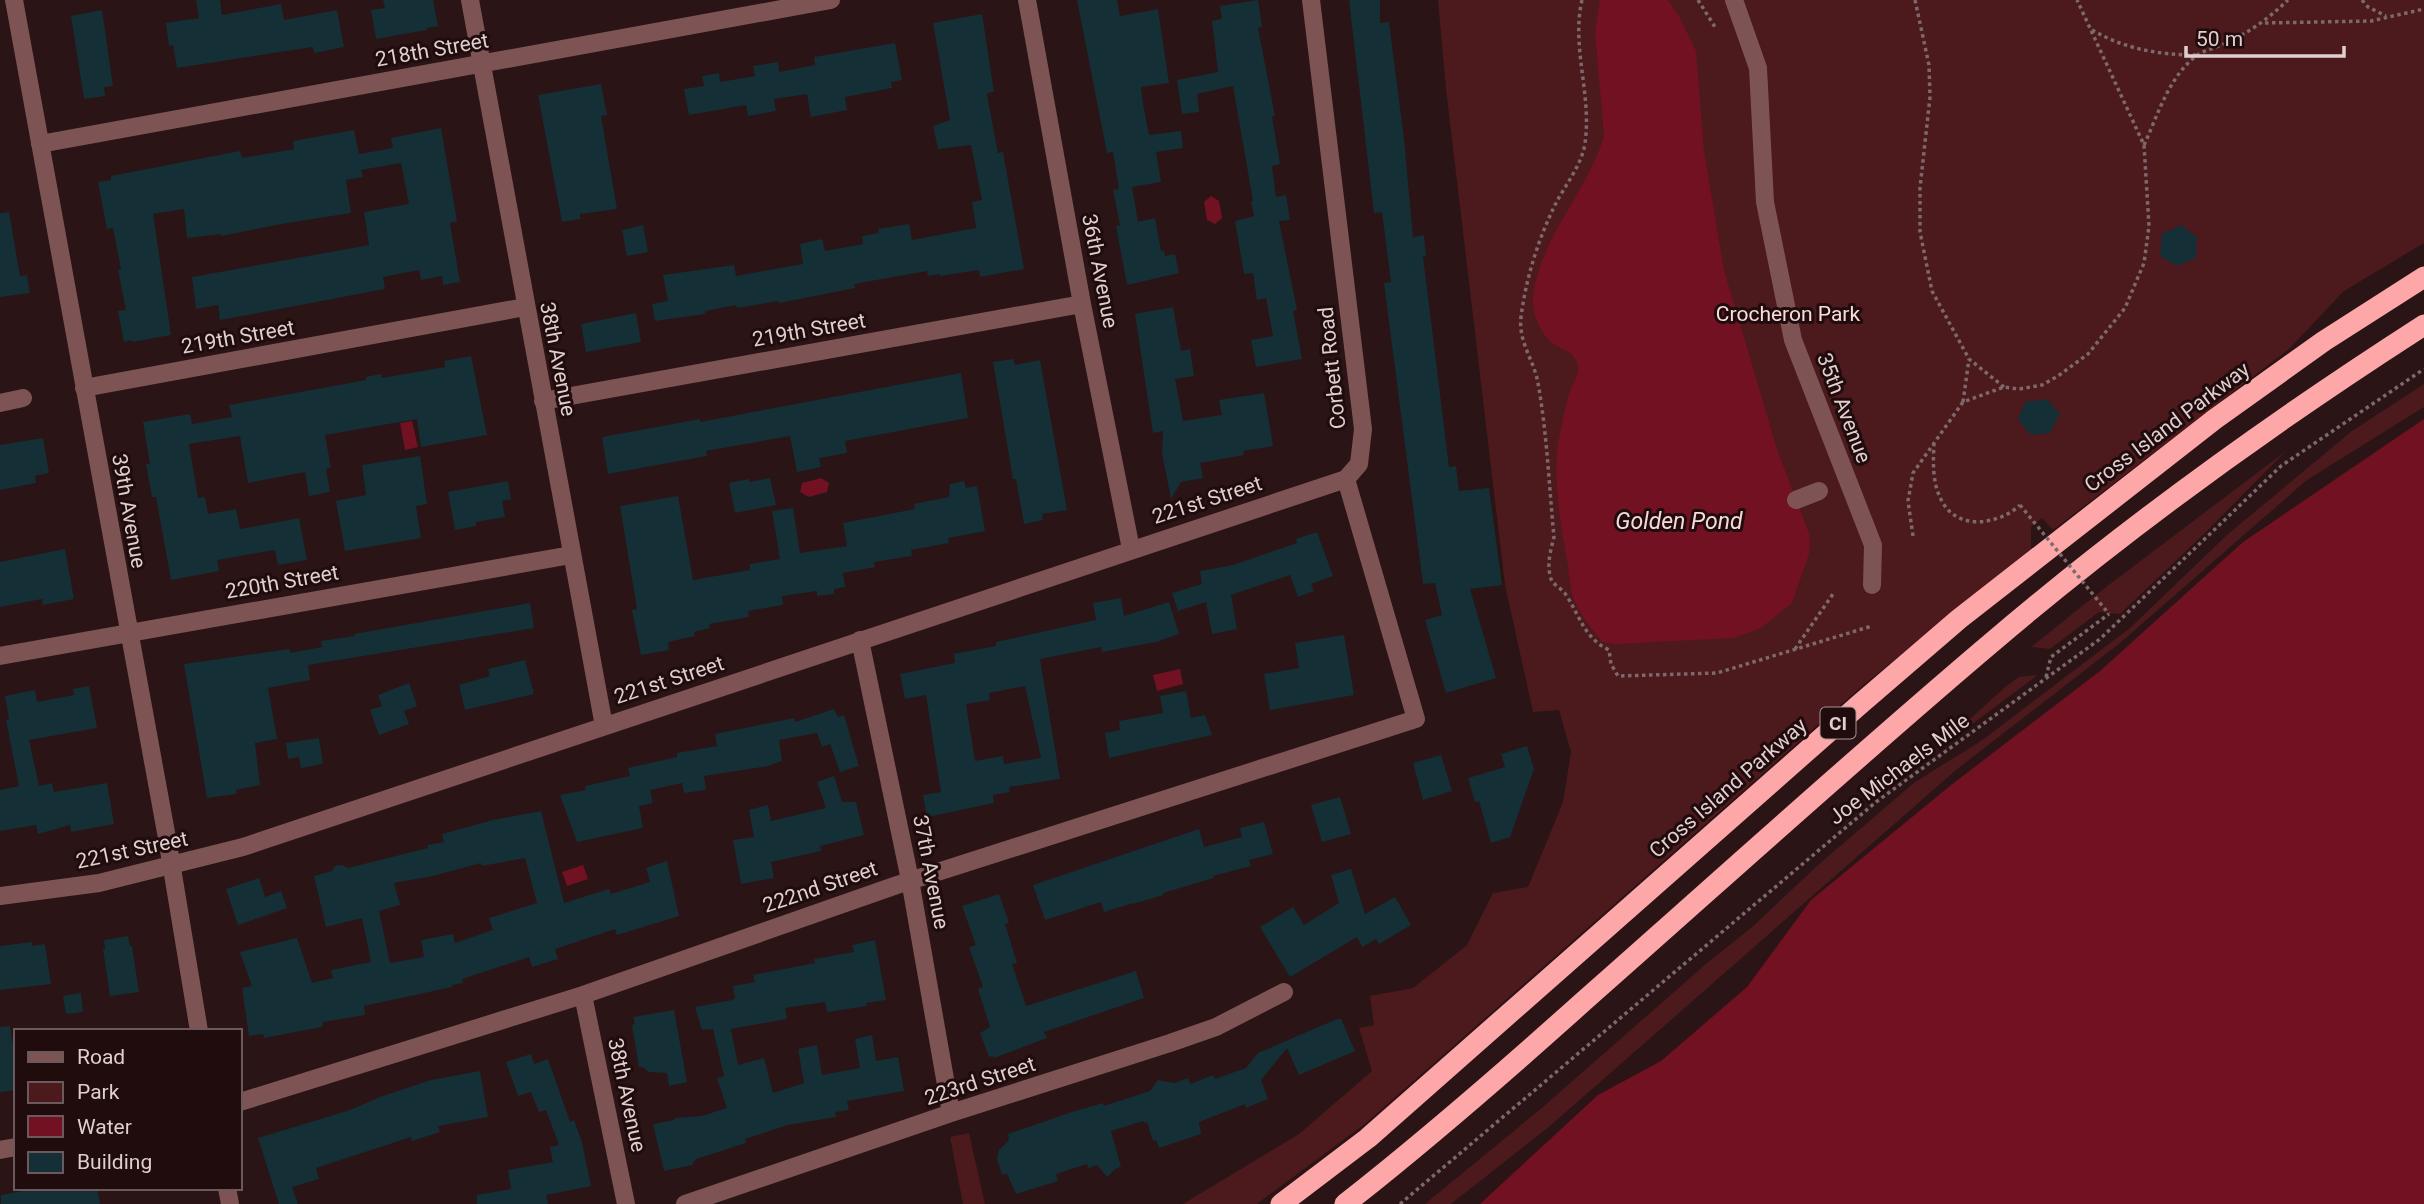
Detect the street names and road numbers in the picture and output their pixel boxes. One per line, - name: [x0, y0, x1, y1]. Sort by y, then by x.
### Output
- street label: 218th Street: [374, 28, 491, 72]
- street label: 36th Avenue: [1077, 212, 1123, 330]
- street label: 38th Avenue: [535, 300, 581, 418]
- street label: Corbett Road: [1314, 306, 1350, 430]
- street label: 219th Street: [751, 308, 868, 352]
- street label: 219th Street: [180, 315, 297, 359]
- street label: 35th Avenue: [1812, 350, 1876, 466]
- street label: Cross Island Parkway: [2080, 357, 2254, 497]
- street label: 39th Avenue: [107, 452, 151, 570]
- street label: 221st Street: [1149, 471, 1265, 529]
- street label: 220th Street: [224, 560, 341, 604]
- street label: 221st Street: [611, 651, 727, 709]
- road number: CI: [1820, 708, 1856, 738]
- street label: Joe Michaels Mile: [1824, 708, 1974, 830]
- street label: Cross Island Parkway: [1644, 713, 1812, 863]
- street label: 37th Avenue: [908, 813, 954, 931]
- street label: 221st Street: [74, 826, 190, 874]
- street label: 222nd Street: [760, 856, 880, 918]
- street label: 38th Avenue: [603, 1036, 651, 1154]
- street label: 223rd Street: [922, 1052, 1038, 1110]

